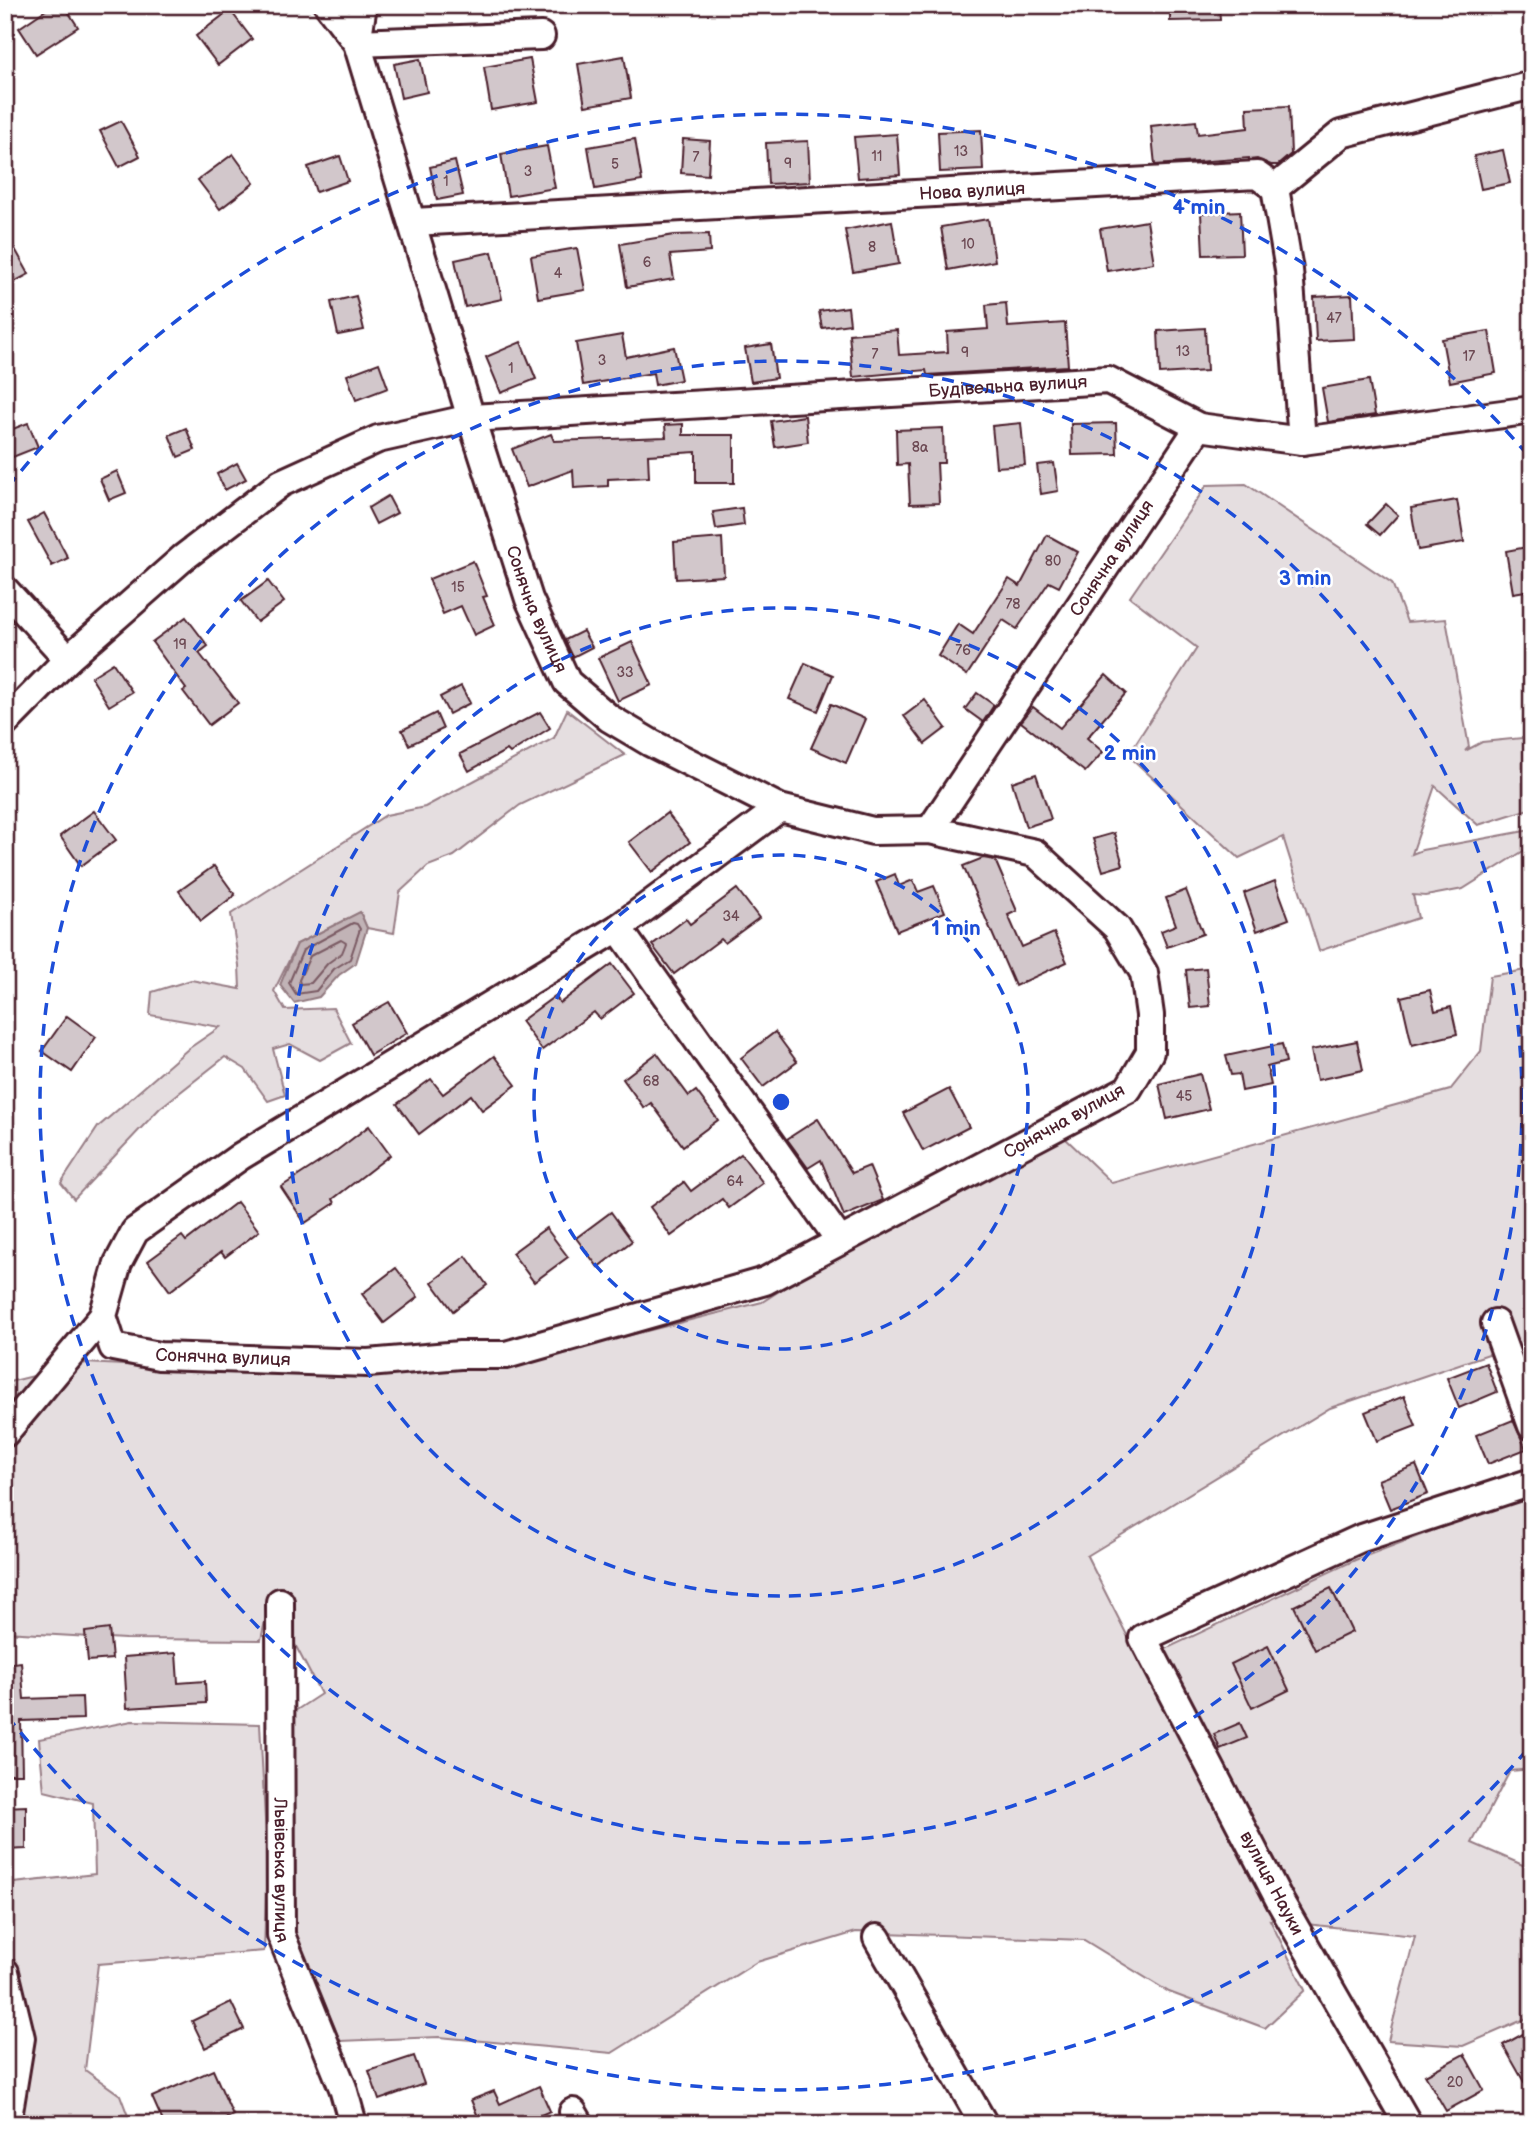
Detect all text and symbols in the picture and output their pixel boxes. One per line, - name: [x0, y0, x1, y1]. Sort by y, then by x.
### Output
- house number: 13: [954, 143, 968, 160]
- house number: 11: [872, 148, 882, 165]
- house number: 7: [693, 149, 700, 166]
- house number: 9: [784, 155, 792, 172]
- house number: 5: [611, 156, 619, 173]
- house number: 3: [524, 163, 532, 180]
- house number: 1: [443, 173, 449, 190]
- street label: Нова вулиця: [918, 178, 1026, 205]
- text: 4 min: [1173, 195, 1225, 220]
- house number: 10: [961, 236, 975, 253]
- house number: 8: [868, 239, 876, 256]
- house number: 6: [643, 254, 652, 271]
- house number: 4: [554, 265, 563, 282]
- house number: 47: [1326, 310, 1342, 327]
- house number: 13: [1176, 343, 1190, 360]
- house number: 9: [961, 344, 969, 361]
- house number: 7: [872, 346, 879, 363]
- house number: 17: [1463, 348, 1475, 365]
- house number: 3: [598, 352, 606, 369]
- house number: 1: [508, 360, 514, 377]
- street label: Будівельна вулиця: [928, 371, 1088, 402]
- house number: 8а: [912, 439, 929, 456]
- street label: Сонячна вулиця: [1066, 496, 1158, 620]
- street label: Сонячна вулиця: [502, 543, 571, 676]
- house number: 80: [1045, 553, 1061, 570]
- text: 3 min: [1279, 566, 1331, 591]
- house number: 15: [451, 579, 465, 596]
- house number: 78: [1005, 596, 1021, 613]
- house number: 19: [173, 636, 187, 653]
- house number: 76: [955, 642, 971, 659]
- house number: 33: [616, 664, 634, 681]
- text: 2 min: [1103, 741, 1157, 766]
- house number: 34: [722, 908, 740, 925]
- text: 1 min: [931, 916, 981, 941]
- house number: 68: [643, 1073, 659, 1090]
- street label: Сонячна вулиця: [1000, 1079, 1129, 1163]
- house number: 45: [1176, 1088, 1192, 1105]
- centre of rings: [769, 1090, 793, 1114]
- house number: 64: [726, 1173, 744, 1190]
- street label: Сонячна вулиця: [155, 1345, 291, 1370]
- street label: Львівська вулиця: [270, 1797, 293, 1946]
- street label: вулиця Науки: [1235, 1827, 1308, 1939]
- house number: 20: [1447, 2074, 1463, 2091]

